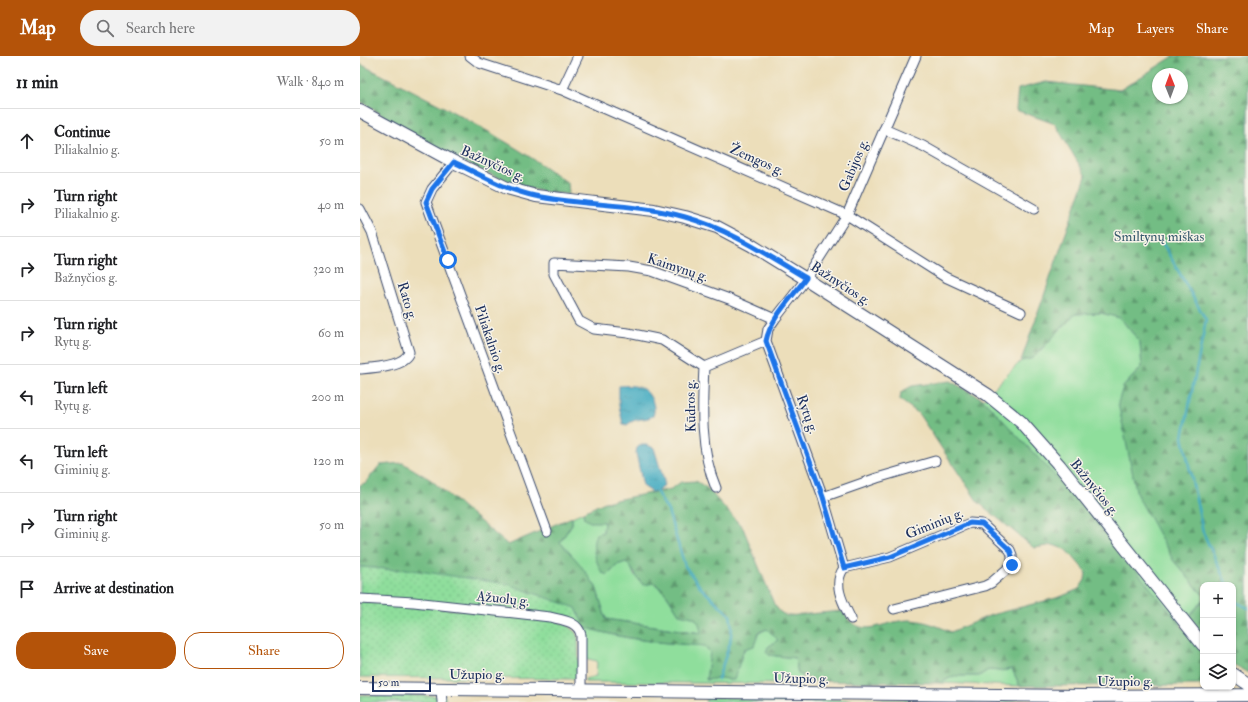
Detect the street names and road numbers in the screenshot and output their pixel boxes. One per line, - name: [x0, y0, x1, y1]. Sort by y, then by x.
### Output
- street label: Gabijos g.: [835, 136, 872, 194]
- street label: Žemgos g.: [727, 139, 787, 179]
- street label: Bažnyčios g.: [458, 142, 528, 186]
- street label: Kaimynų g.: [645, 250, 711, 286]
- street label: Bažnyčios g.: [807, 258, 874, 310]
- street label: Rato g.: [394, 280, 422, 323]
- street label: Piliakalnio g.: [471, 303, 510, 376]
- street label: Kūdros g.: [682, 379, 699, 433]
- street label: Rytų g.: [792, 392, 822, 437]
- street label: Bažnyčios g.: [1066, 455, 1123, 520]
- street label: Giminių g.: [903, 504, 966, 543]
- street label: Ąžuolų g.: [475, 587, 530, 610]
- street label: Užupio g.: [449, 666, 505, 684]
- street label: Užupio g.: [773, 670, 829, 688]
- street label: Užupio g.: [1097, 673, 1153, 691]

